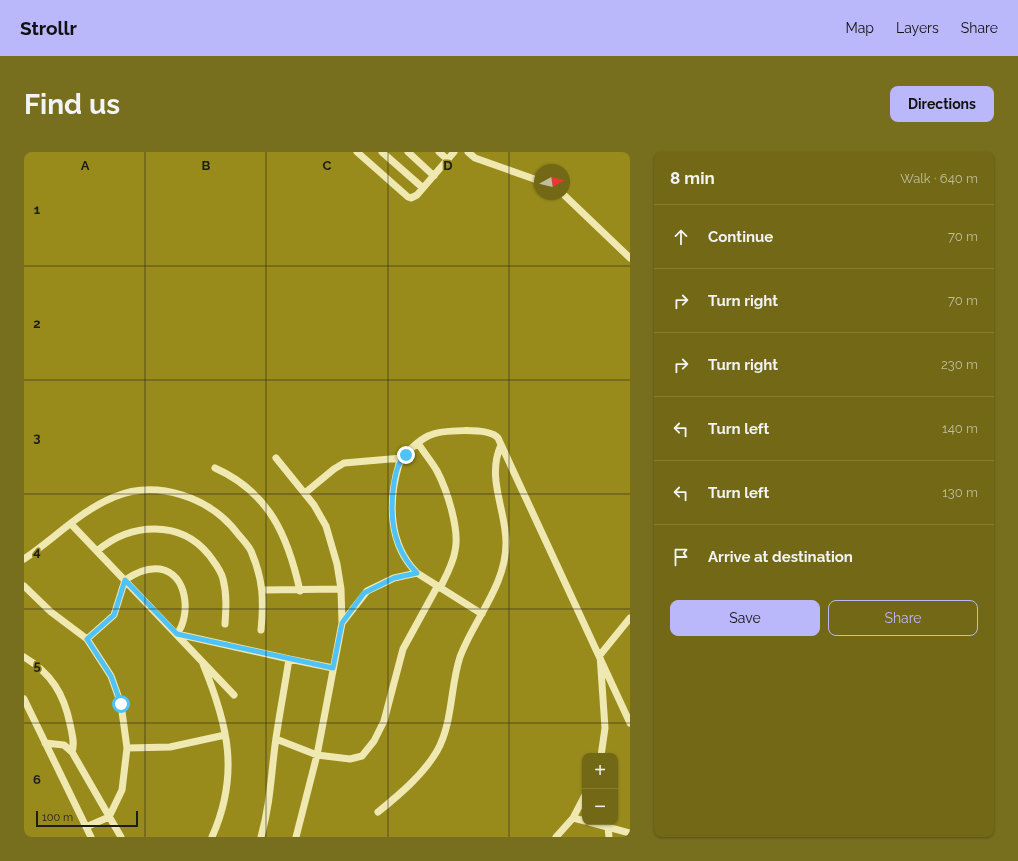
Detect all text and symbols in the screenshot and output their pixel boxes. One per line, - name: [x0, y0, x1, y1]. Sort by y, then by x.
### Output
- text: Strollr: [20, 17, 77, 39]
- text: Map: [846, 20, 874, 36]
- text: Layers: [896, 20, 939, 36]
- text: Share: [961, 20, 998, 36]
- button: Directions: [890, 86, 994, 122]
- text: Find us: [24, 88, 120, 121]
- text: A: [81, 158, 90, 173]
- text: B: [202, 158, 211, 173]
- text: C: [323, 158, 332, 173]
- text: D: [443, 158, 453, 173]
- north arrow: [534, 164, 570, 200]
- text: 8 min: [670, 168, 715, 188]
- text: Walk · 640 m: [900, 171, 978, 186]
- text: 1: [34, 202, 41, 217]
- icon: ahead: [670, 226, 692, 248]
- text: Continue: [708, 228, 773, 246]
- text: 70 m: [948, 229, 978, 244]
- icon: right: [670, 290, 692, 312]
- text: Turn right: [708, 292, 778, 310]
- text: 70 m: [948, 293, 978, 308]
- text: 2: [33, 316, 41, 331]
- icon: right: [670, 354, 692, 376]
- text: Turn right: [708, 356, 778, 374]
- text: 230 m: [941, 357, 978, 372]
- icon: left: [670, 418, 692, 440]
- text: Turn left: [708, 420, 769, 438]
- text: 140 m: [942, 421, 978, 436]
- text: 3: [33, 430, 41, 445]
- route end: [397, 446, 415, 464]
- icon: left: [670, 482, 692, 504]
- text: Turn left: [708, 484, 769, 502]
- text: 130 m: [942, 485, 978, 500]
- text: 4: [33, 544, 41, 559]
- icon: arrive: [670, 546, 692, 568]
- text: Arrive at destination: [708, 548, 853, 566]
- button: Save: [670, 600, 820, 636]
- button: Share: [828, 600, 978, 636]
- text: 5: [33, 658, 41, 673]
- route start: [112, 695, 130, 713]
- map controls: [582, 753, 618, 825]
- button: +: [582, 753, 618, 789]
- text: 6: [33, 772, 41, 787]
- button: −: [582, 789, 618, 825]
- scale bar: [36, 809, 138, 828]
- text: 100 m: [42, 811, 73, 824]

